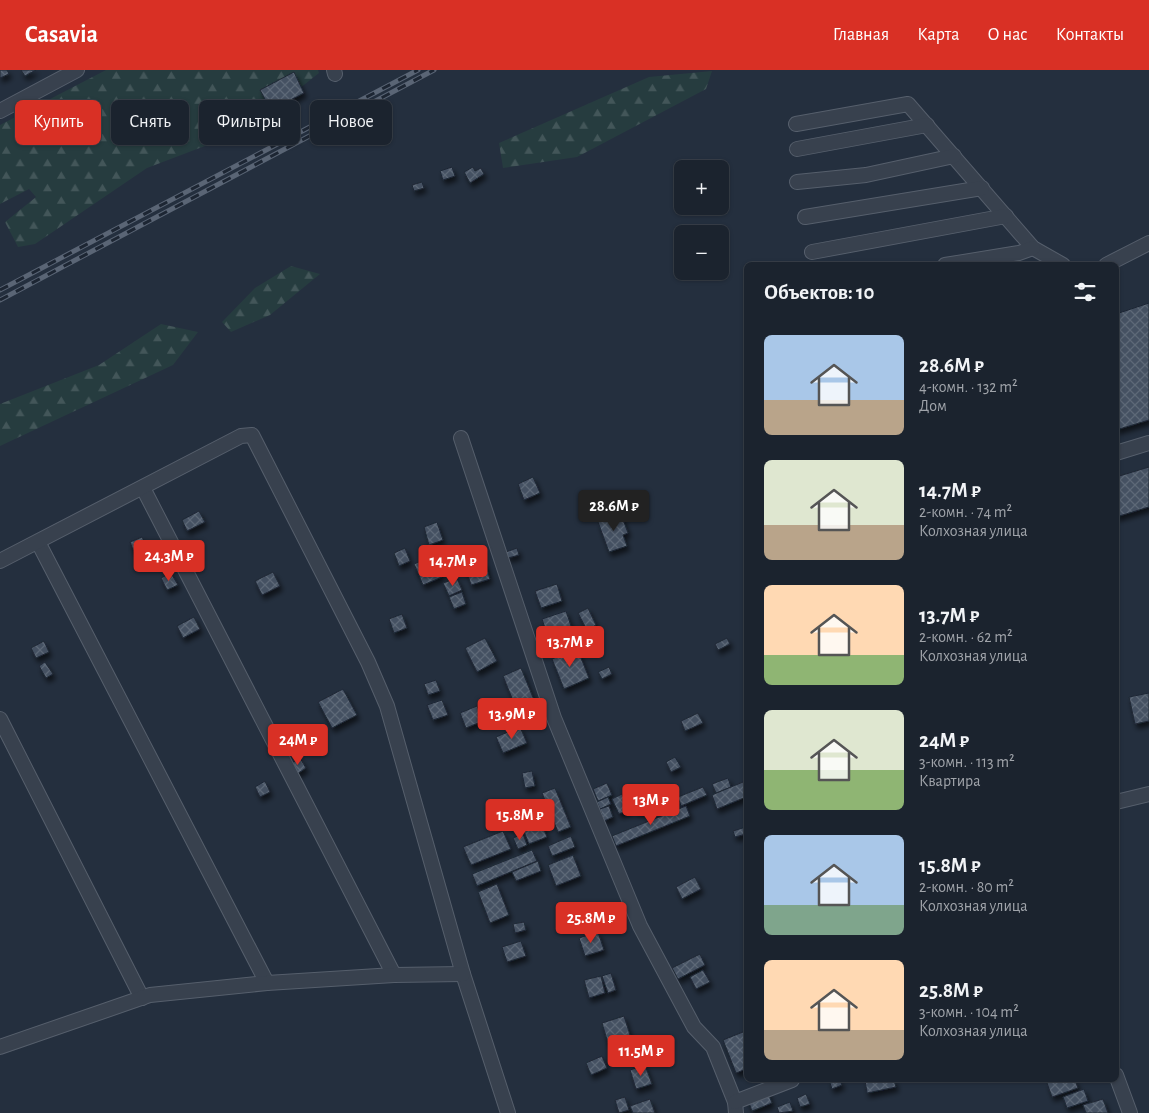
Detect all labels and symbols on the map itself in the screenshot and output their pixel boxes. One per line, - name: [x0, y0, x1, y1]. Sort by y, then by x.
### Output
- pin: 28.6M ₽: [568, 490, 660, 532]
- pin: 24.3M ₽: [123, 540, 215, 582]
- pin: 14.7M ₽: [407, 544, 499, 587]
- pin: 13.7M ₽: [524, 626, 616, 668]
- pin: 13.9M ₽: [466, 698, 558, 740]
- pin: 24M ₽: [263, 724, 333, 766]
- pin: 13M ₽: [616, 784, 686, 826]
- pin: 15.8M ₽: [474, 798, 566, 841]
- pin: 25.8M ₽: [545, 902, 637, 944]
- pin: 11.5M ₽: [595, 1034, 687, 1077]

